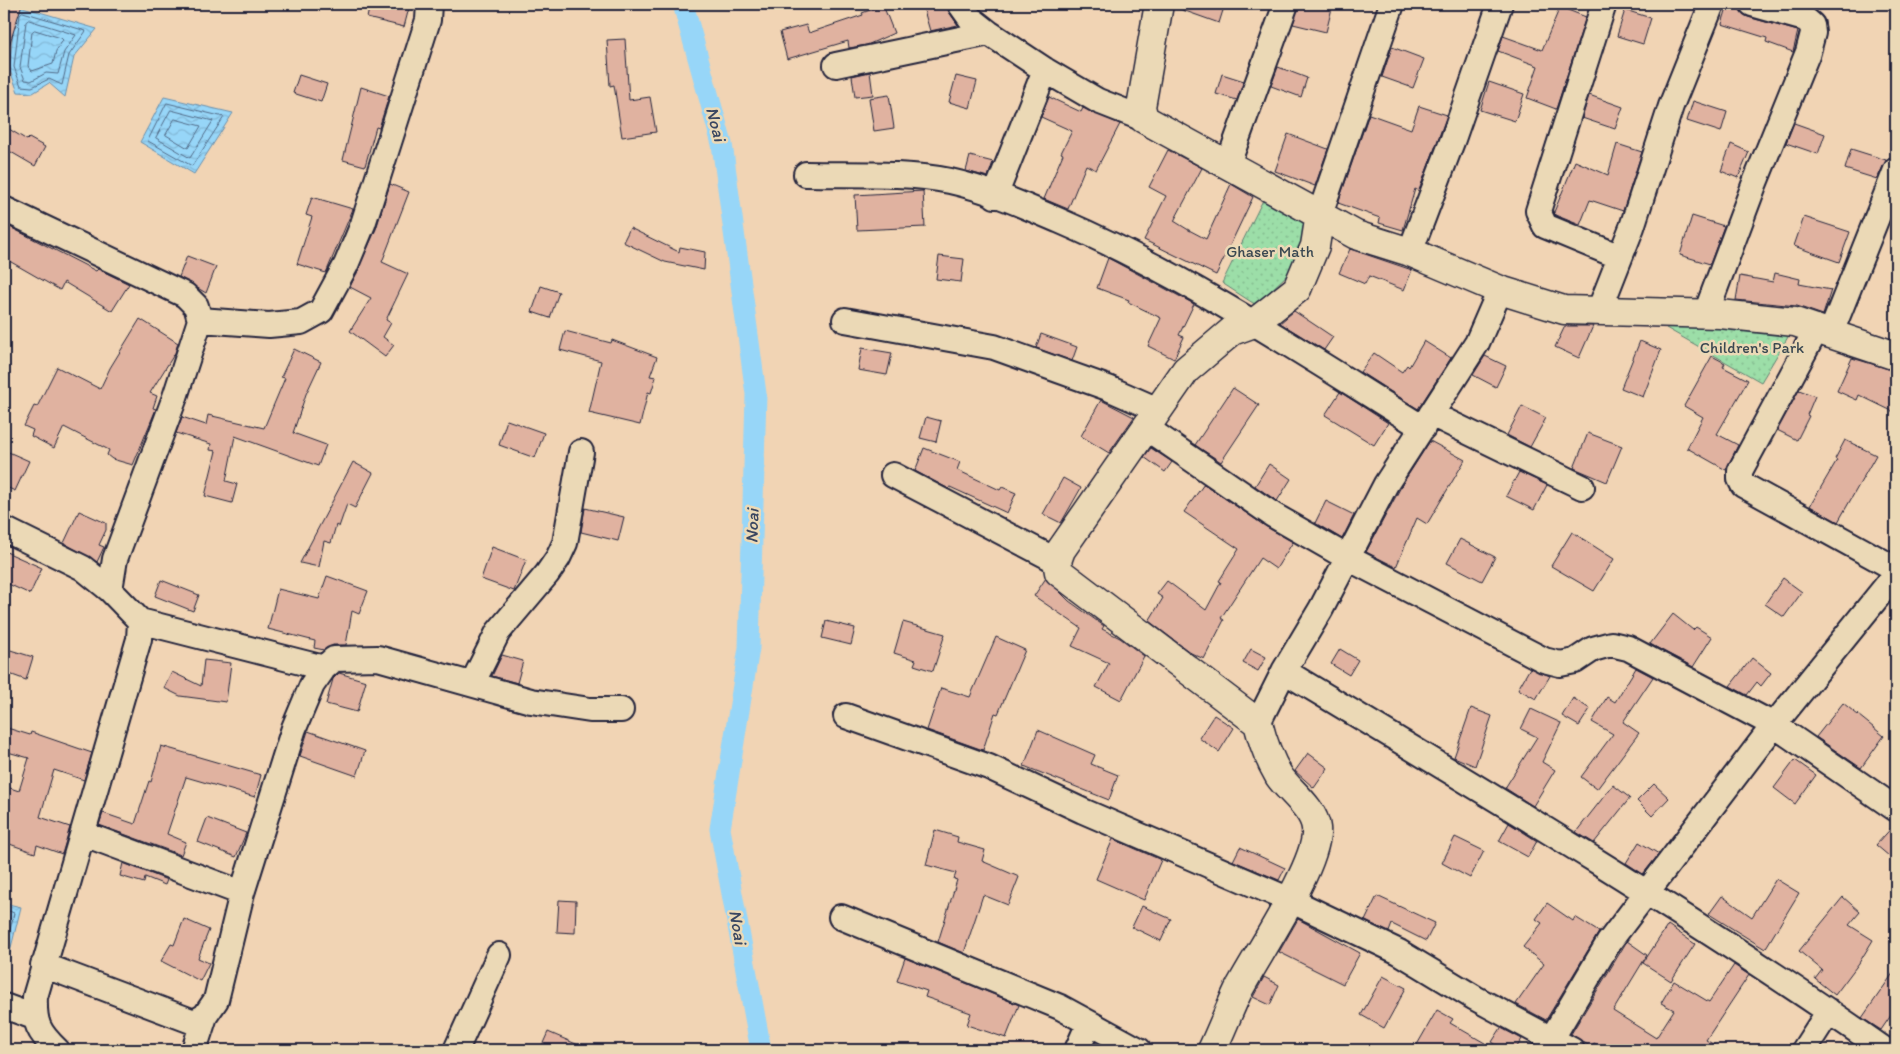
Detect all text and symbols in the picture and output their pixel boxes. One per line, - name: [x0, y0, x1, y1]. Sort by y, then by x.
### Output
- water label: Noai: [701, 104, 732, 146]
- park label: Ghaser Math: [1226, 242, 1314, 261]
- park label: Children's Park: [1700, 338, 1804, 357]
- water label: Noai: [740, 506, 764, 544]
- water label: Noai: [724, 908, 752, 948]

